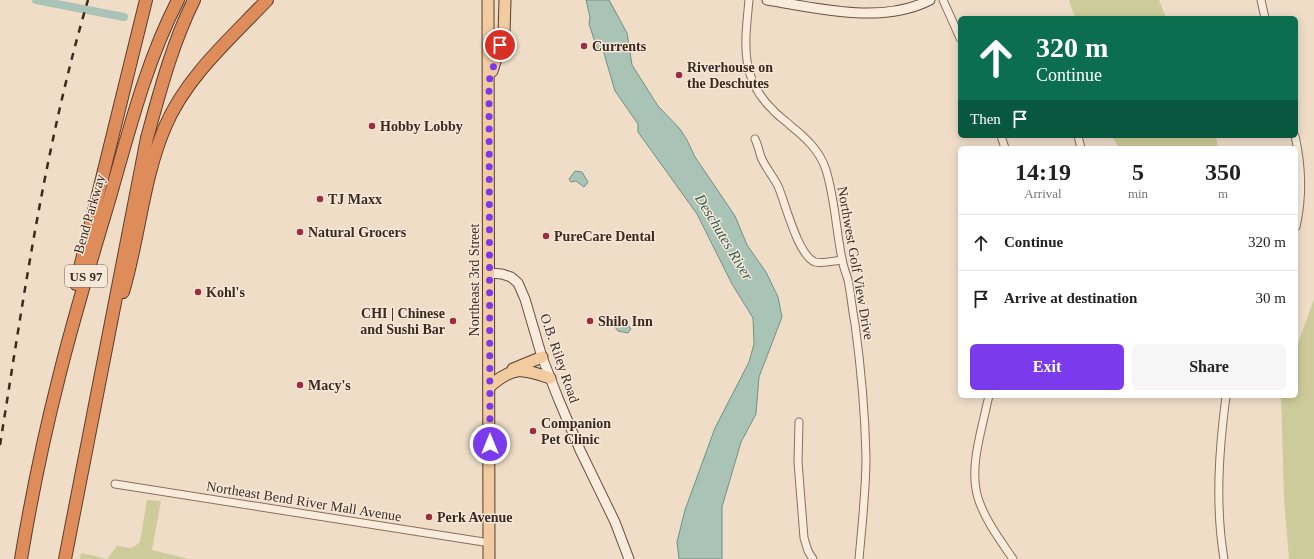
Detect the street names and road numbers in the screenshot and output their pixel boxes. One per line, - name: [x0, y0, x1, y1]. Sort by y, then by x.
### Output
- street label: Bend Parkway: [71, 173, 108, 256]
- street label: Northwest Golf View Drive: [835, 185, 876, 341]
- street label: Northeast 3rd Street: [467, 224, 482, 336]
- road number: US 97: [65, 265, 107, 287]
- street label: O.B. Riley Road: [537, 312, 582, 405]
- street label: Northeast Bend River Mall Avenue: [205, 479, 403, 524]

